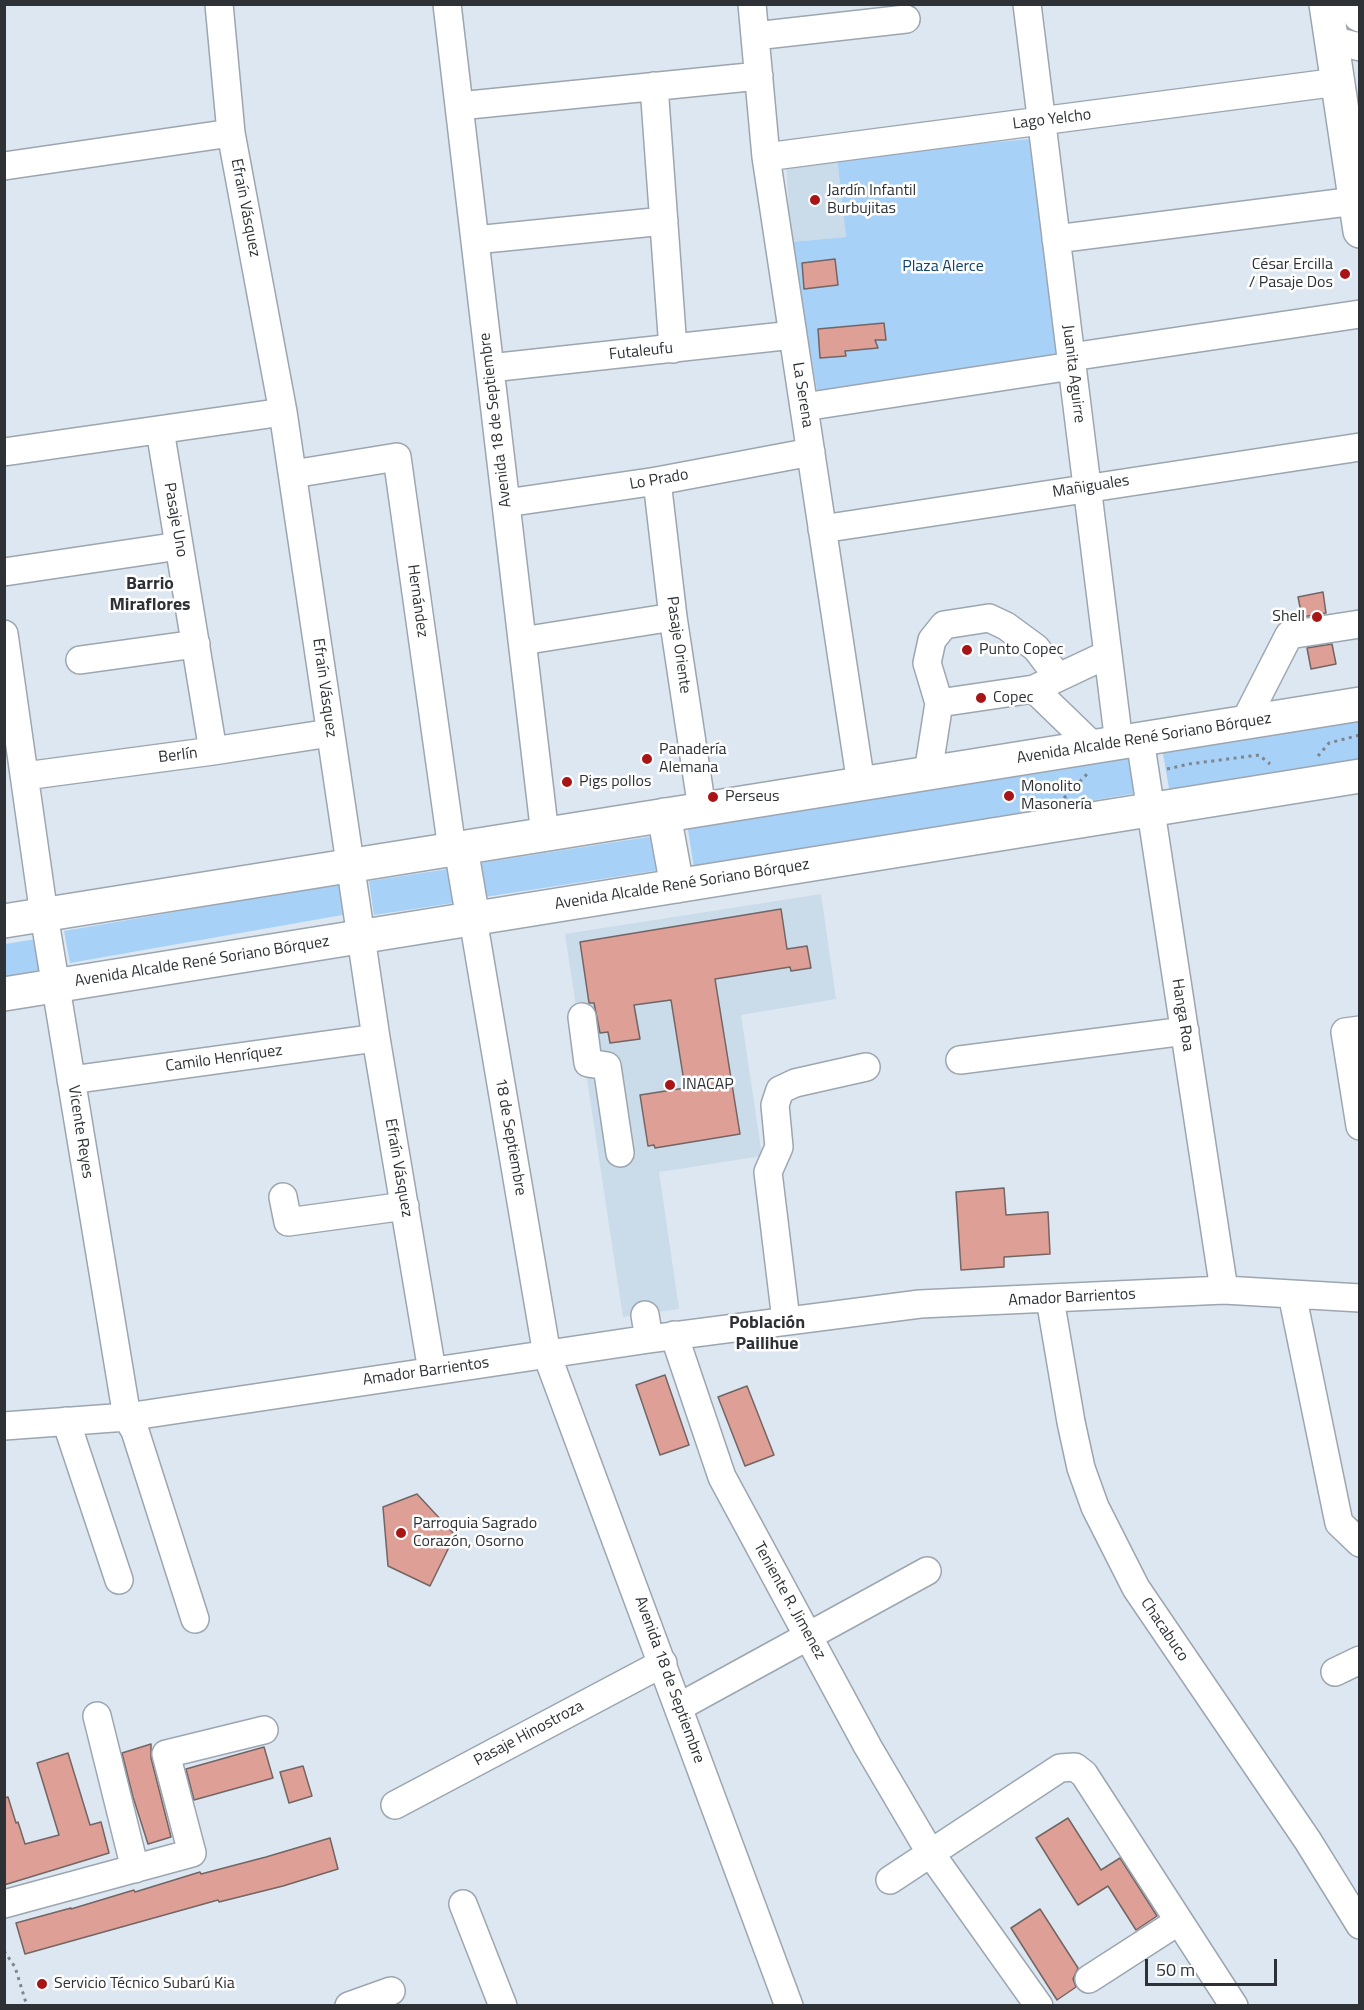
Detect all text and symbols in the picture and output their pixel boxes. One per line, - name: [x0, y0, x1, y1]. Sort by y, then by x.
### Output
- street label: Lago Yelcho: [1012, 106, 1092, 134]
- street label: Efraín Vásquez: [226, 157, 264, 259]
- place label: Jardín Infantil Burbujitas: [827, 181, 916, 219]
- marker: Jardín Infantil Burbujitas: [808, 193, 822, 207]
- place label: César Ercilla / Pasaje Dos: [1249, 255, 1333, 293]
- park label: Plaza Alerce: [902, 257, 984, 277]
- marker: César Ercilla / Pasaje Dos: [1338, 267, 1352, 281]
- street label: Juanita Aguirre: [1057, 324, 1089, 424]
- street label: Avenida 18 de Septiembre: [476, 331, 516, 509]
- street label: Futaleufu: [608, 339, 674, 365]
- street label: La Serena: [787, 361, 817, 429]
- street label: Lo Prado: [628, 465, 690, 495]
- street label: Mañiguales: [1051, 471, 1131, 503]
- street label: Pasaje Uno: [159, 481, 191, 559]
- street label: Hernández: [402, 563, 432, 639]
- district label: Barrio Miraflores: [109, 574, 191, 616]
- street label: Pasaje Oriente: [662, 595, 694, 695]
- place label: Shell: [1272, 607, 1305, 627]
- marker: Shell: [1310, 610, 1324, 624]
- street label: Efraín Vásquez: [308, 637, 340, 739]
- place label: Punto Copec: [979, 640, 1064, 660]
- marker: Punto Copec: [960, 643, 974, 657]
- place label: Copec: [993, 688, 1033, 708]
- marker: Copec: [974, 691, 988, 705]
- street label: Avenida Alcalde René Soriano Bórquez: [1015, 709, 1273, 769]
- place label: Panadería Alemana: [659, 740, 727, 778]
- street label: Berlín: [157, 744, 199, 768]
- marker: Panadería Alemana: [640, 752, 654, 766]
- place label: Pigs pollos: [579, 772, 651, 792]
- marker: Pigs pollos: [560, 775, 574, 789]
- place label: Monolito Masonería: [1021, 777, 1092, 815]
- place label: Perseus: [725, 787, 779, 807]
- marker: Monolito Masonería: [1002, 789, 1016, 803]
- marker: Perseus: [706, 790, 720, 804]
- street label: Avenida Alcalde René Soriano Bórquez: [553, 855, 811, 915]
- street label: Avenida Alcalde René Soriano Bórquez: [73, 932, 331, 992]
- street label: Hanga Roa: [1167, 977, 1197, 1053]
- street label: Camilo Henríquez: [164, 1041, 284, 1077]
- place label: INACAP: [682, 1075, 734, 1095]
- street label: 18 de Septiembre: [490, 1077, 530, 1197]
- marker: INACAP: [663, 1078, 677, 1092]
- street label: Vicente Reyes: [63, 1084, 97, 1180]
- street label: Efraín Vásquez: [380, 1117, 416, 1219]
- street label: Amador Barrientos: [1008, 1285, 1136, 1311]
- district label: Población Pailihue: [729, 1313, 805, 1356]
- street label: Amador Barrientos: [362, 1354, 490, 1390]
- place label: Parroquia Sagrado Corazón, Osorno: [413, 1514, 537, 1552]
- marker: Parroquia Sagrado Corazón, Osorno: [394, 1526, 408, 1540]
- street label: Teniente R. Jimenez: [749, 1539, 829, 1663]
- street label: Avenida 18 de Septiembre: [630, 1594, 708, 1766]
- street label: Chacabuco: [1136, 1595, 1192, 1665]
- street label: Pasaje Hinostroza: [471, 1697, 587, 1771]
- scale bar: [1148, 1947, 1280, 1985]
- text: 50 m: [1156, 1956, 1195, 1983]
- place label: Servicio Técnico Subarú Kia: [54, 1974, 235, 1994]
- marker: Servicio Técnico Subarú Kia: [35, 1977, 49, 1991]

